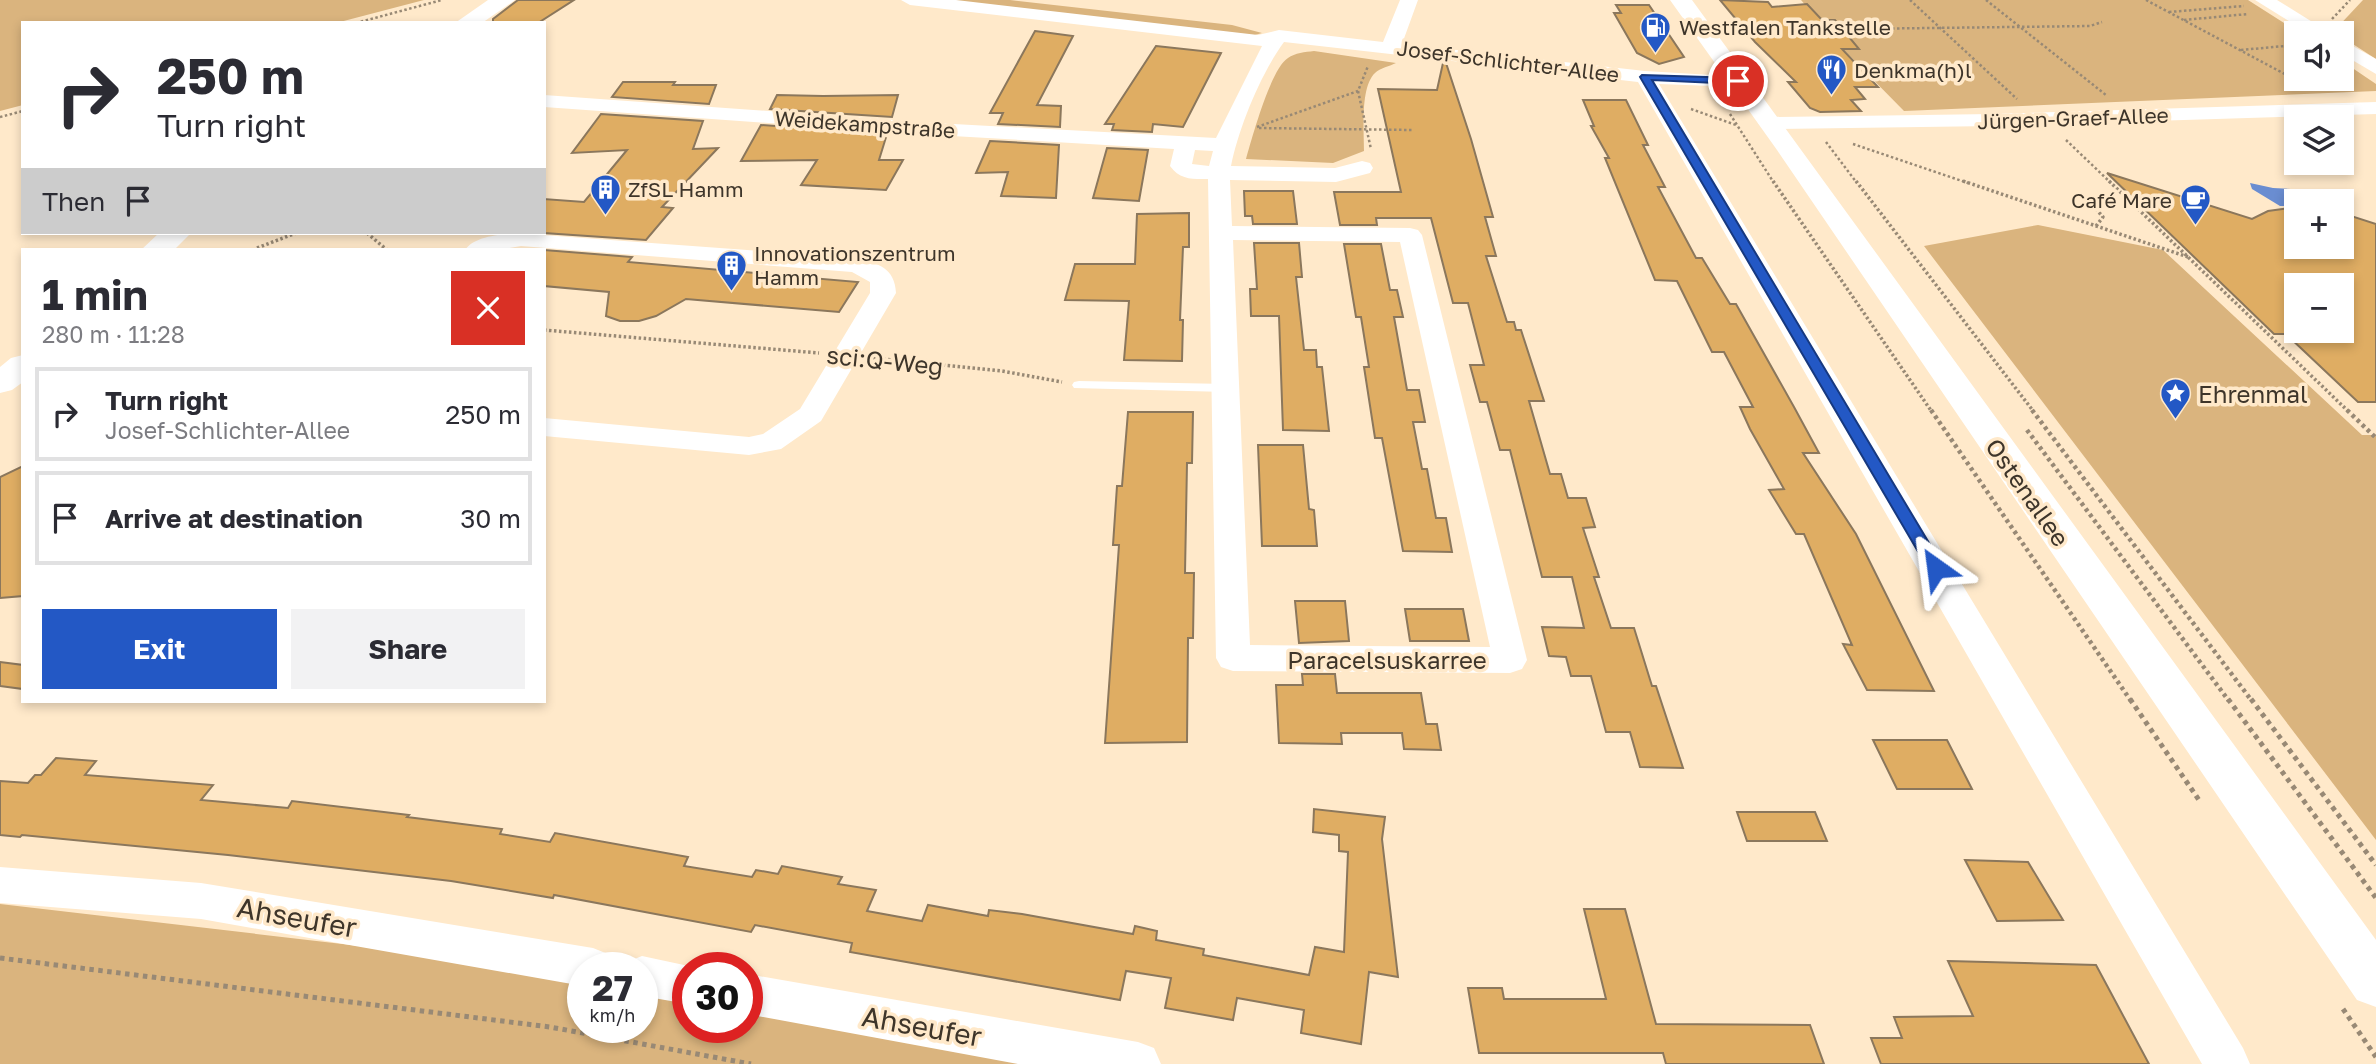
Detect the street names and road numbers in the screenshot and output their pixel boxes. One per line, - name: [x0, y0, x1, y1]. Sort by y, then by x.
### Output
- street label: Josef-Schlichter-Allee: [1395, 34, 1621, 88]
- street label: Jürgen-Graef-Allee: [1977, 102, 2169, 134]
- street label: Weidekampstraße: [774, 105, 956, 143]
- street label: sci:Q-Weg: [825, 339, 945, 381]
- street label: Ostenallee: [1980, 432, 2076, 552]
- street label: Paracelsuskarree: [1287, 645, 1487, 674]
- street label: Ahseufer: [235, 890, 360, 944]
- street label: Ahseufer: [860, 999, 985, 1053]

